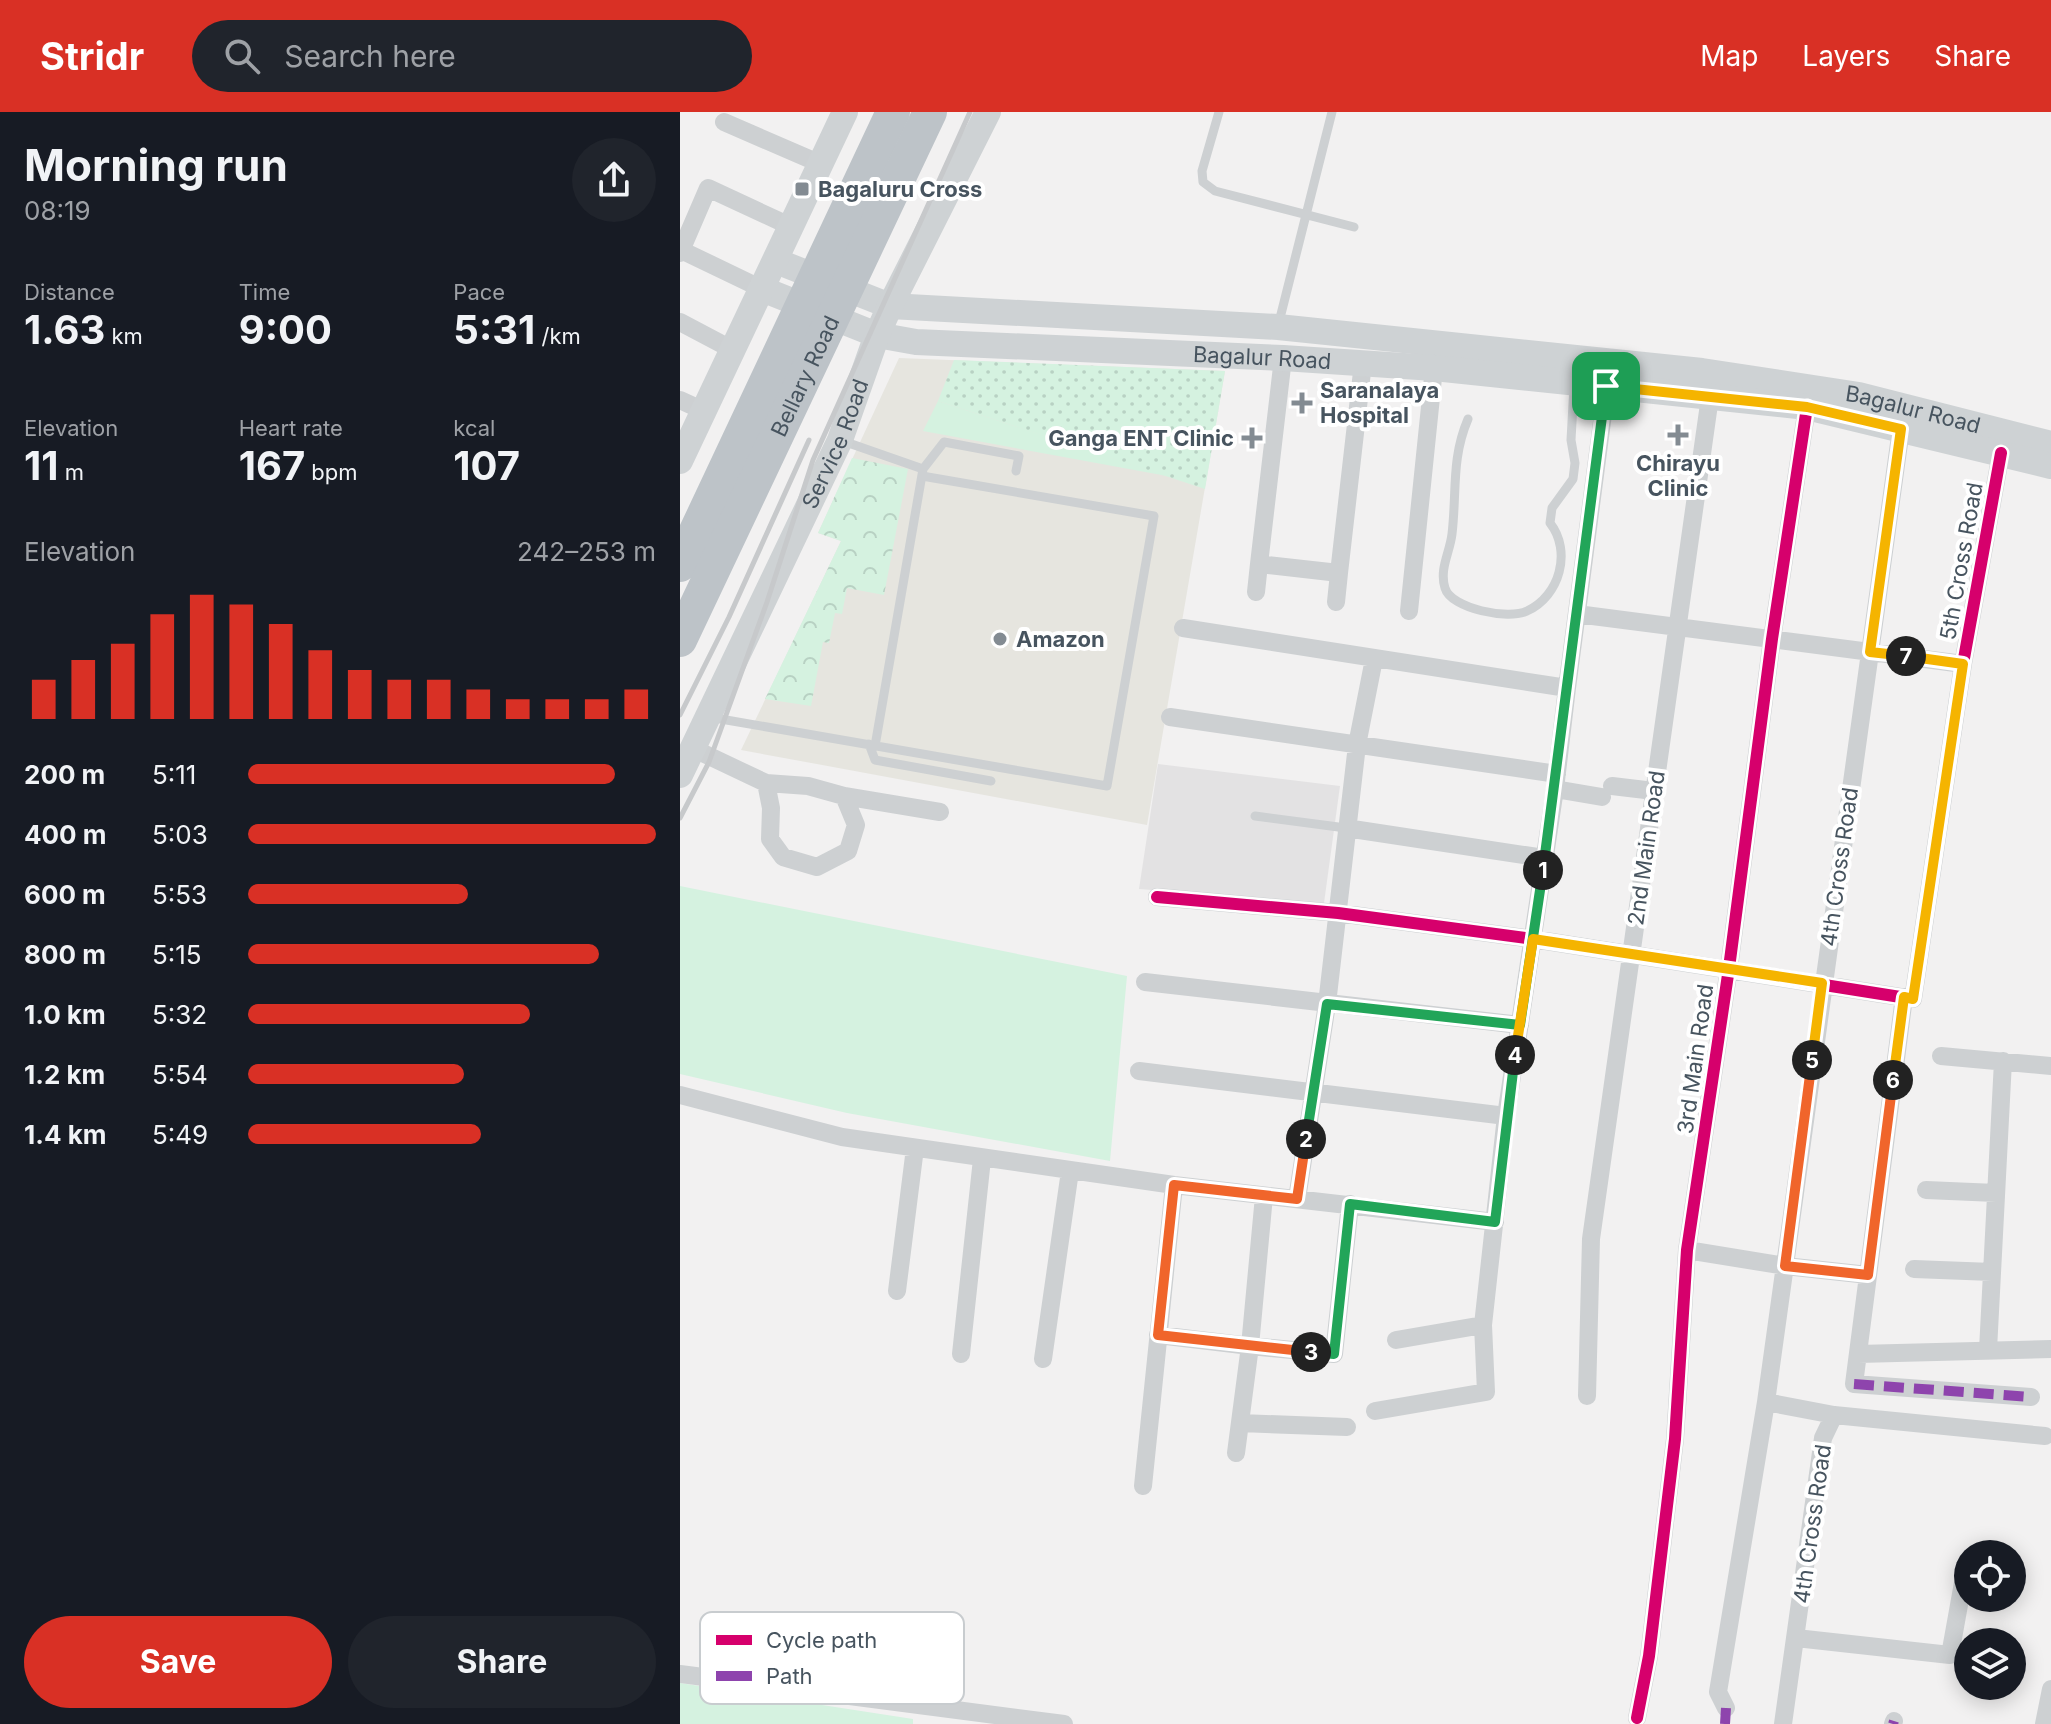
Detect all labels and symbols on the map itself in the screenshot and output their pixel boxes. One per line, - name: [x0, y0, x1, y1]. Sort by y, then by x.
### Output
- place label: Bagaluru Cross: [818, 176, 982, 202]
- marker: Bagaluru Cross: [793, 180, 811, 198]
- street label: Bellary Road: [765, 312, 845, 441]
- street label: Bagalur Road: [1192, 341, 1332, 374]
- pin: [1572, 352, 1640, 420]
- street label: Service Road: [796, 376, 873, 513]
- place label: Saranalaya Hospital: [1320, 377, 1439, 428]
- street label: Bagalur Road: [1844, 380, 1983, 439]
- marker: Saranalaya Hospital: [1291, 392, 1313, 414]
- marker: Chirayu Clinic: [1667, 424, 1689, 446]
- place label: Ganga ENT Clinic: [1048, 425, 1234, 451]
- marker: Ganga ENT Clinic: [1241, 427, 1263, 449]
- place label: Chirayu Clinic: [1636, 450, 1720, 501]
- street label: 5th Cross Road: [1934, 480, 1988, 642]
- place label: Amazon: [1016, 626, 1105, 652]
- marker: Amazon: [991, 630, 1009, 648]
- pin: 7: [1886, 636, 1926, 676]
- street label: 2nd Main Road: [1622, 769, 1670, 927]
- street label: 4th Cross Road: [1815, 786, 1863, 948]
- pin: 1: [1523, 850, 1563, 890]
- street label: 3rd Main Road: [1672, 982, 1718, 1136]
- pin: 4: [1495, 1035, 1535, 1075]
- pin: 5: [1792, 1040, 1832, 1080]
- pin: 6: [1873, 1060, 1913, 1100]
- pin: 2: [1286, 1119, 1326, 1159]
- pin: 3: [1291, 1332, 1331, 1372]
- street label: 4th Cross Road: [1788, 1443, 1836, 1605]
- legend: [700, 1612, 964, 1704]
- text: Cycle path: [766, 1627, 877, 1653]
- text: Path: [766, 1663, 813, 1689]

